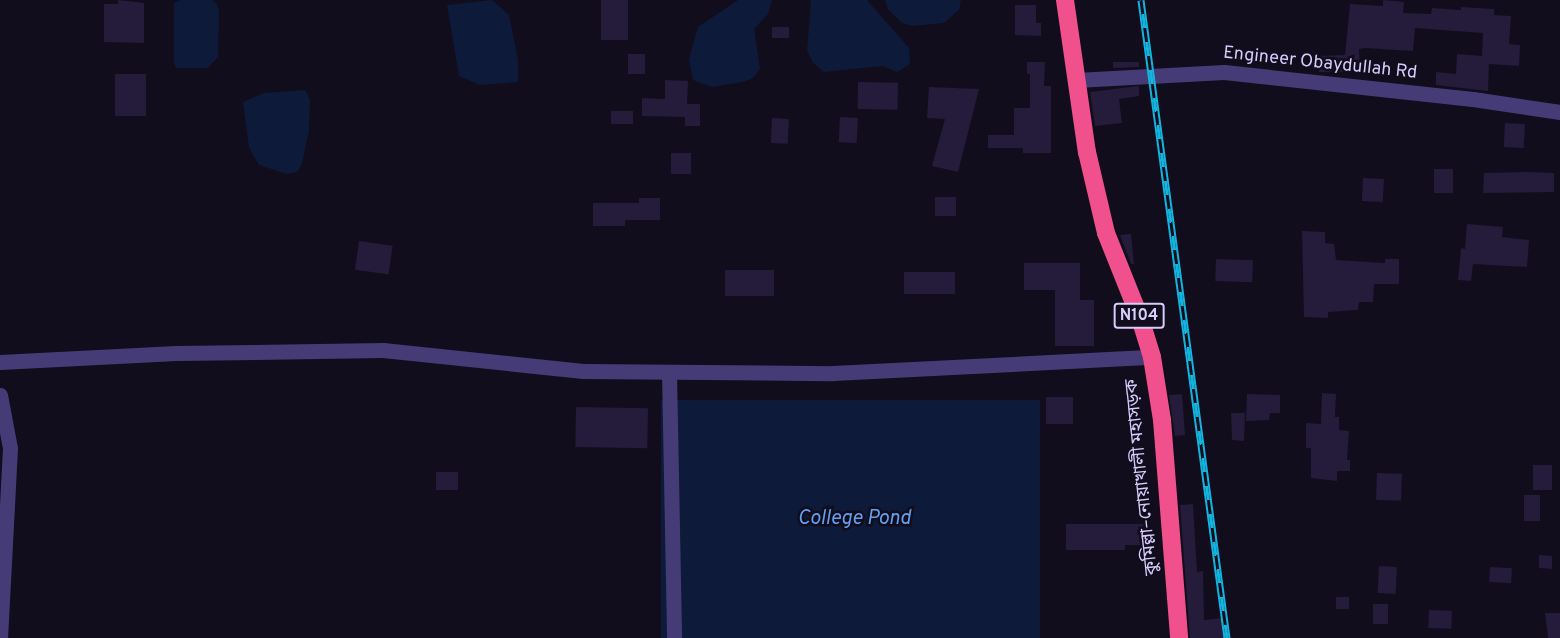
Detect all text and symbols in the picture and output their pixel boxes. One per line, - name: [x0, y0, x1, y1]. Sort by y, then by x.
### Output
- street label: Engineer Obaydullah Rd: [1222, 43, 1418, 85]
- road number: N104: [1114, 303, 1164, 329]
- street label: কুমিল্লা–নোয়াখালী মহাসড়ক: [1122, 378, 1164, 576]
- water label: College Pond: [798, 507, 910, 531]

